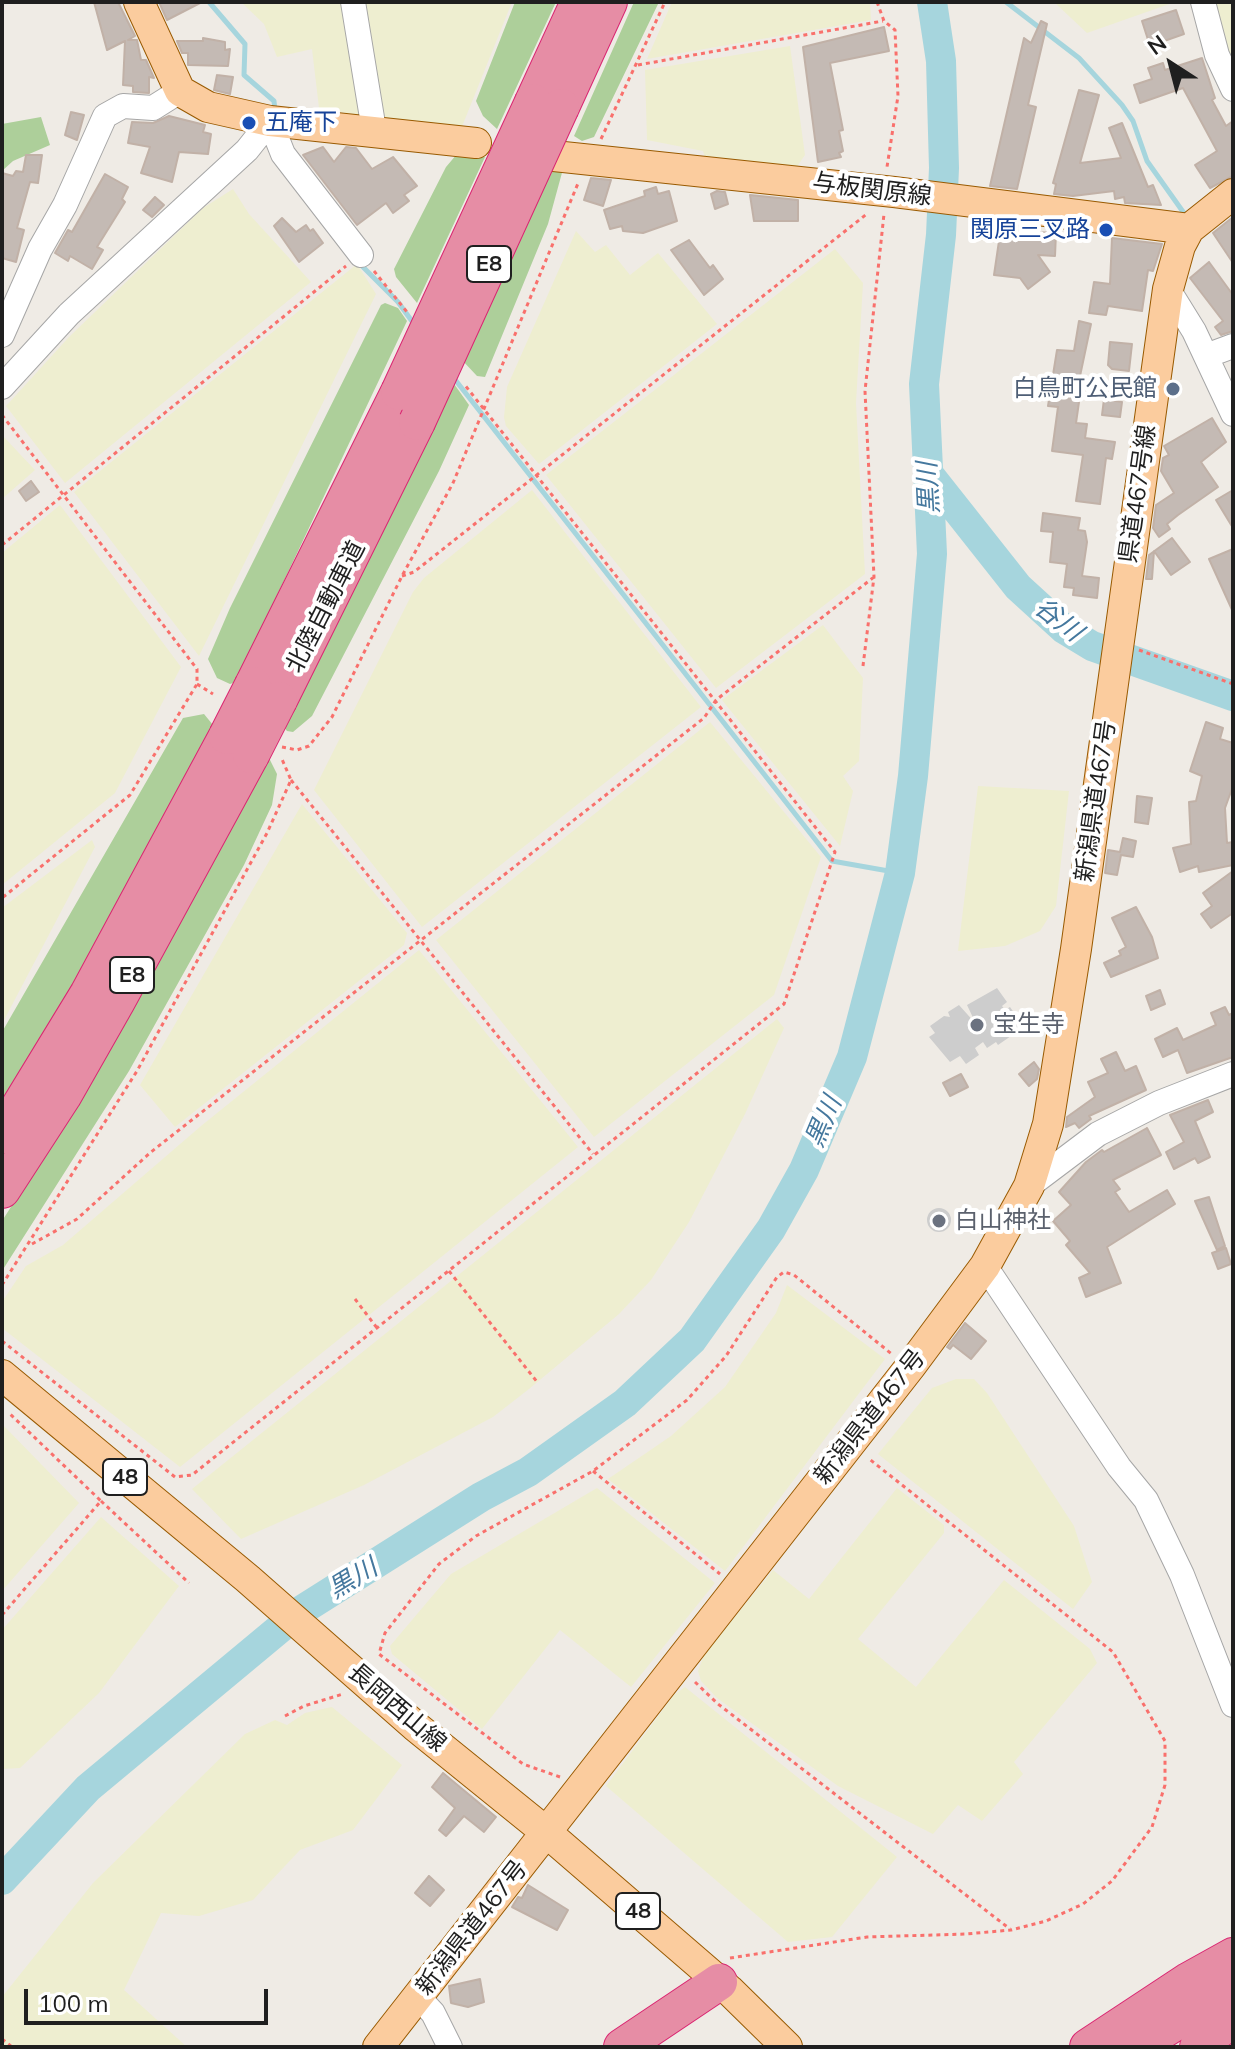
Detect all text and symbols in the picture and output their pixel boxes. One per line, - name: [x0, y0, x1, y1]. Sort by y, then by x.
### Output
- north arrow: [1131, 24, 1211, 104]
- text: N: [1142, 28, 1172, 61]
- place label: 五庵下: [265, 109, 337, 137]
- marker: 五庵下: [240, 114, 258, 132]
- street label: 与板関原線: [811, 168, 933, 212]
- place label: 関原三叉路: [970, 216, 1090, 244]
- marker: 関原三叉路: [1097, 221, 1115, 239]
- road number: E8: [467, 246, 511, 282]
- place label: 白鳥町公民館: [1013, 375, 1157, 403]
- marker: 白鳥町公民館: [1164, 380, 1182, 398]
- street label: 県道467号線: [1114, 423, 1162, 565]
- water label: 黒川: [912, 461, 946, 515]
- street label: 北陸自動車道: [280, 536, 372, 678]
- water label: 谷川: [1028, 592, 1088, 648]
- street label: 新潟県道467号: [1070, 718, 1122, 884]
- road number: E8: [110, 957, 154, 993]
- place label: 宝生寺: [993, 1011, 1065, 1039]
- marker: 宝生寺: [968, 1016, 986, 1034]
- water label: 黒川: [799, 1092, 849, 1152]
- place label: 白山神社: [955, 1207, 1051, 1235]
- marker: 白山神社: [930, 1212, 948, 1230]
- street label: 新潟県道467号: [808, 1344, 932, 1490]
- road number: 48: [103, 1459, 147, 1495]
- water label: 黒川: [323, 1552, 383, 1606]
- street label: 長岡西山線: [342, 1658, 452, 1758]
- street label: 新潟県道467号: [410, 1855, 534, 2001]
- road number: 48: [616, 1893, 660, 1929]
- scale bar: [28, 1973, 272, 2023]
- text: 100 m: [38, 1988, 109, 2018]

